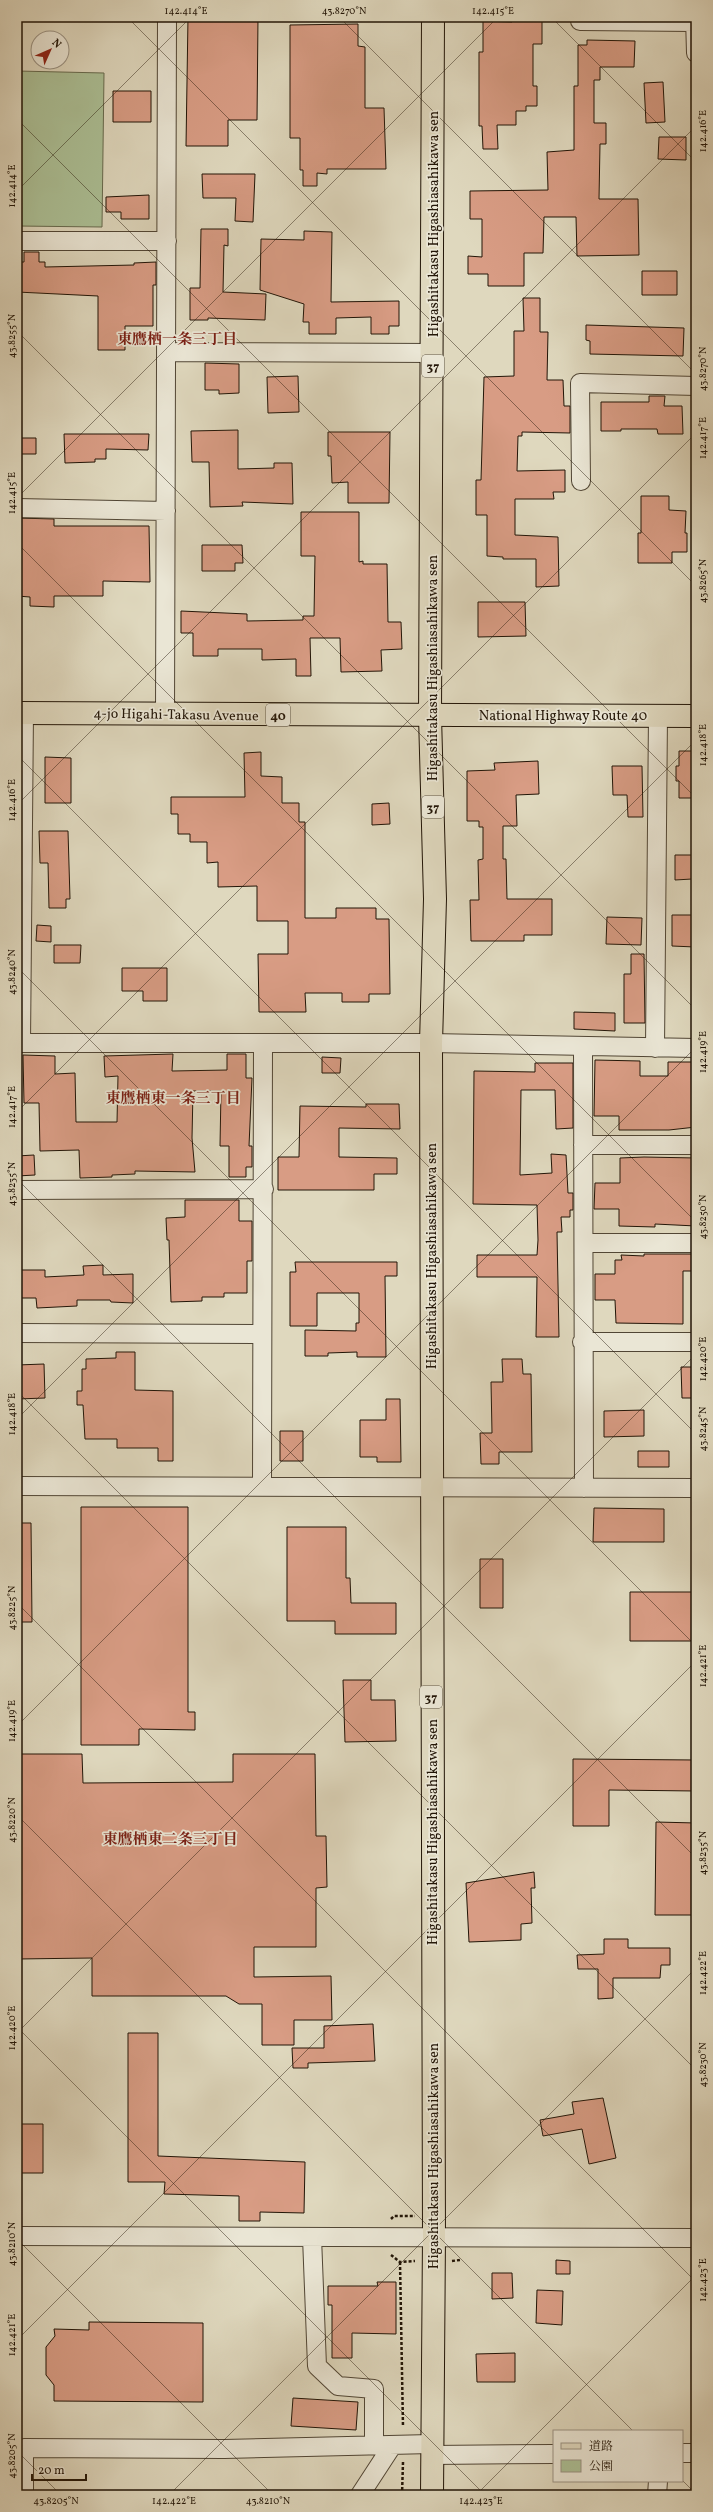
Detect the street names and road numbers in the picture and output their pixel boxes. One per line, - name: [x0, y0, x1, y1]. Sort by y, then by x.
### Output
- street label: Higashitakasu Higashiasahikawa sen: [425, 111, 444, 337]
- road number: 37: [422, 355, 444, 377]
- street label: Higashitakasu Higashiasahikawa sen: [424, 555, 443, 781]
- road number: 40: [266, 704, 290, 726]
- street label: 4-jo Higahi-Takasu Avenue: [93, 705, 259, 726]
- street label: National Highway Route 40: [479, 707, 647, 726]
- road number: 37: [422, 796, 444, 818]
- street label: Higashitakasu Higashiasahikawa sen: [423, 1143, 442, 1369]
- road number: 37: [420, 1686, 442, 1708]
- street label: Higashitakasu Higashiasahikawa sen: [424, 1719, 443, 1945]
- street label: Higashitakasu Higashiasahikawa sen: [425, 2043, 444, 2269]

